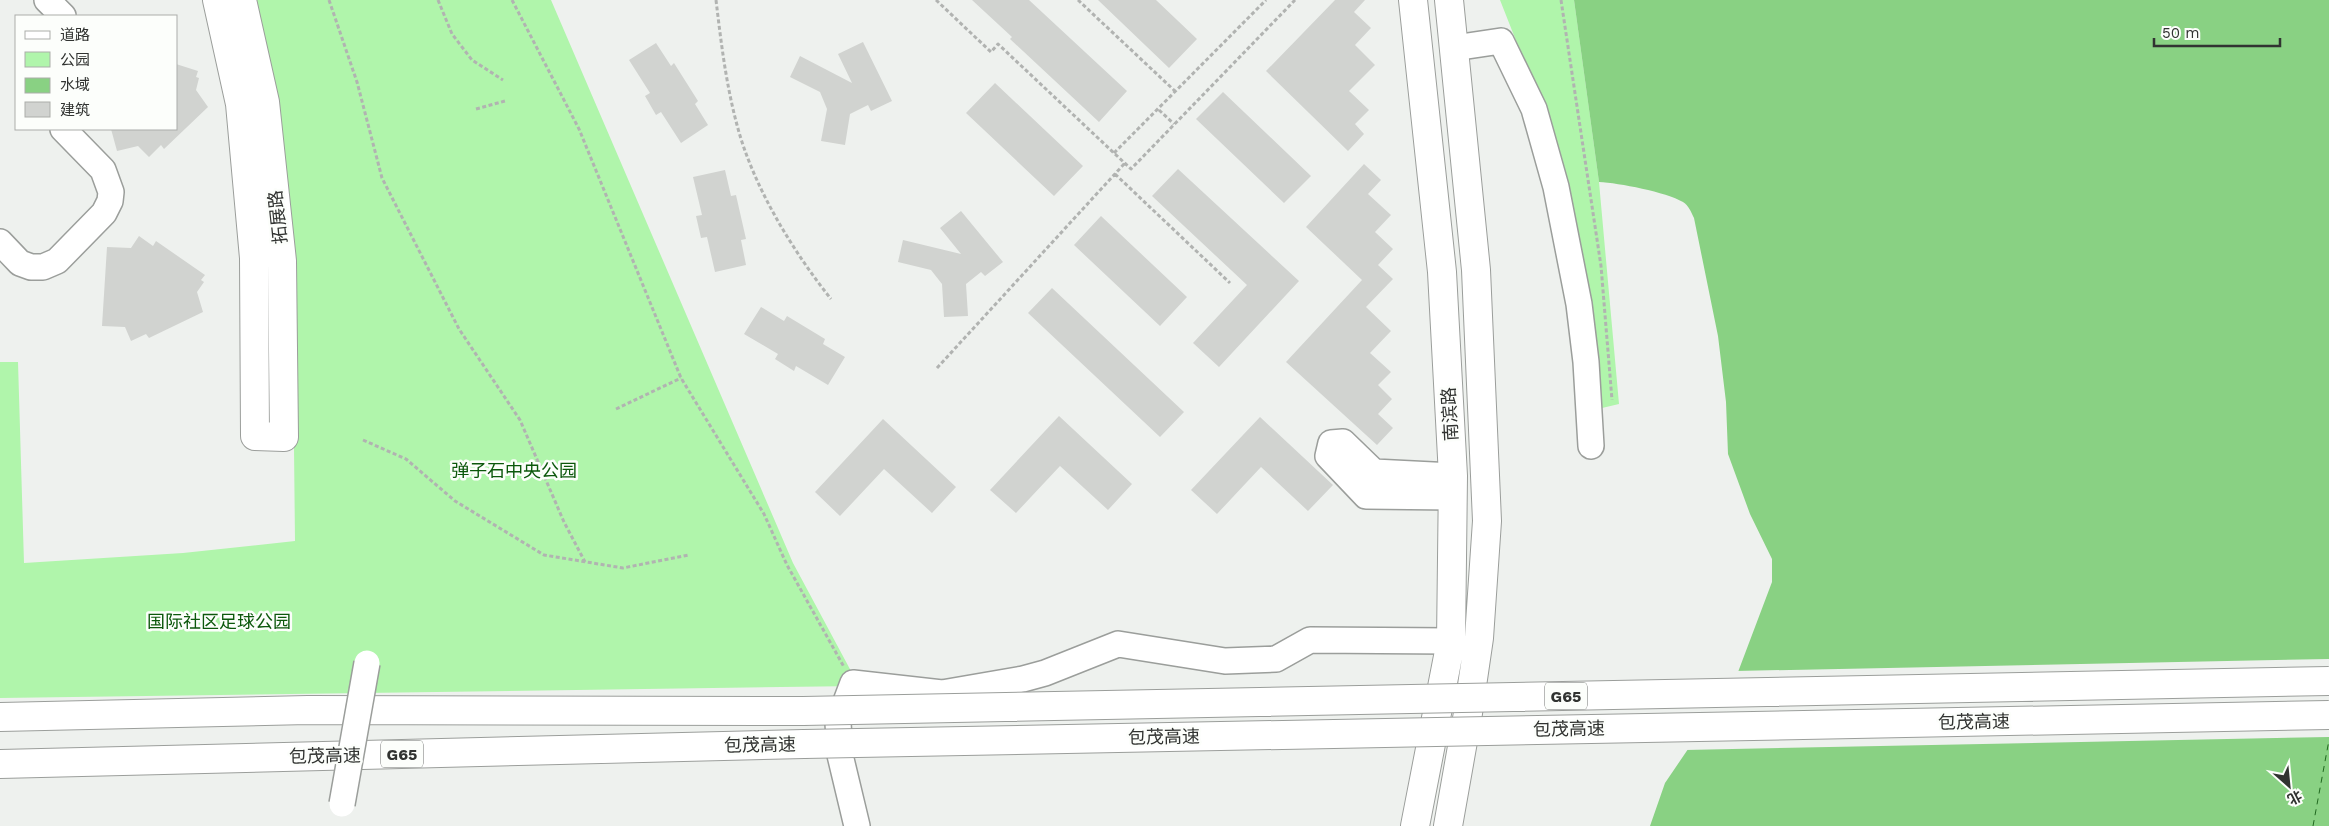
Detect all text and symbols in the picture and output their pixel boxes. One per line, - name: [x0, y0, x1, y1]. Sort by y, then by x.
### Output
- legend: [15, 15, 178, 130]
- scale bar: [2154, 15, 2280, 47]
- text: 50 m: [2162, 24, 2199, 42]
- text: 道路: [60, 26, 90, 44]
- text: 公园: [60, 51, 90, 69]
- text: 水域: [60, 76, 90, 94]
- text: 建筑: [60, 101, 90, 119]
- street label: 拓展路: [264, 189, 291, 245]
- street label: 南滨路: [1438, 387, 1461, 442]
- park label: 弹子石中央公园: [451, 460, 577, 481]
- park label: 国际社区足球公园: [147, 611, 291, 632]
- road number: G65: [1545, 682, 1587, 709]
- street label: 包茂高速: [1938, 710, 2010, 733]
- street label: 包茂高速: [1533, 717, 1605, 740]
- street label: 包茂高速: [1128, 725, 1200, 748]
- street label: 包茂高速: [724, 733, 796, 756]
- road number: G65: [381, 741, 423, 768]
- street label: 包茂高速: [289, 744, 361, 767]
- north arrow: [2264, 761, 2314, 811]
- text: 北: [2285, 787, 2305, 808]

